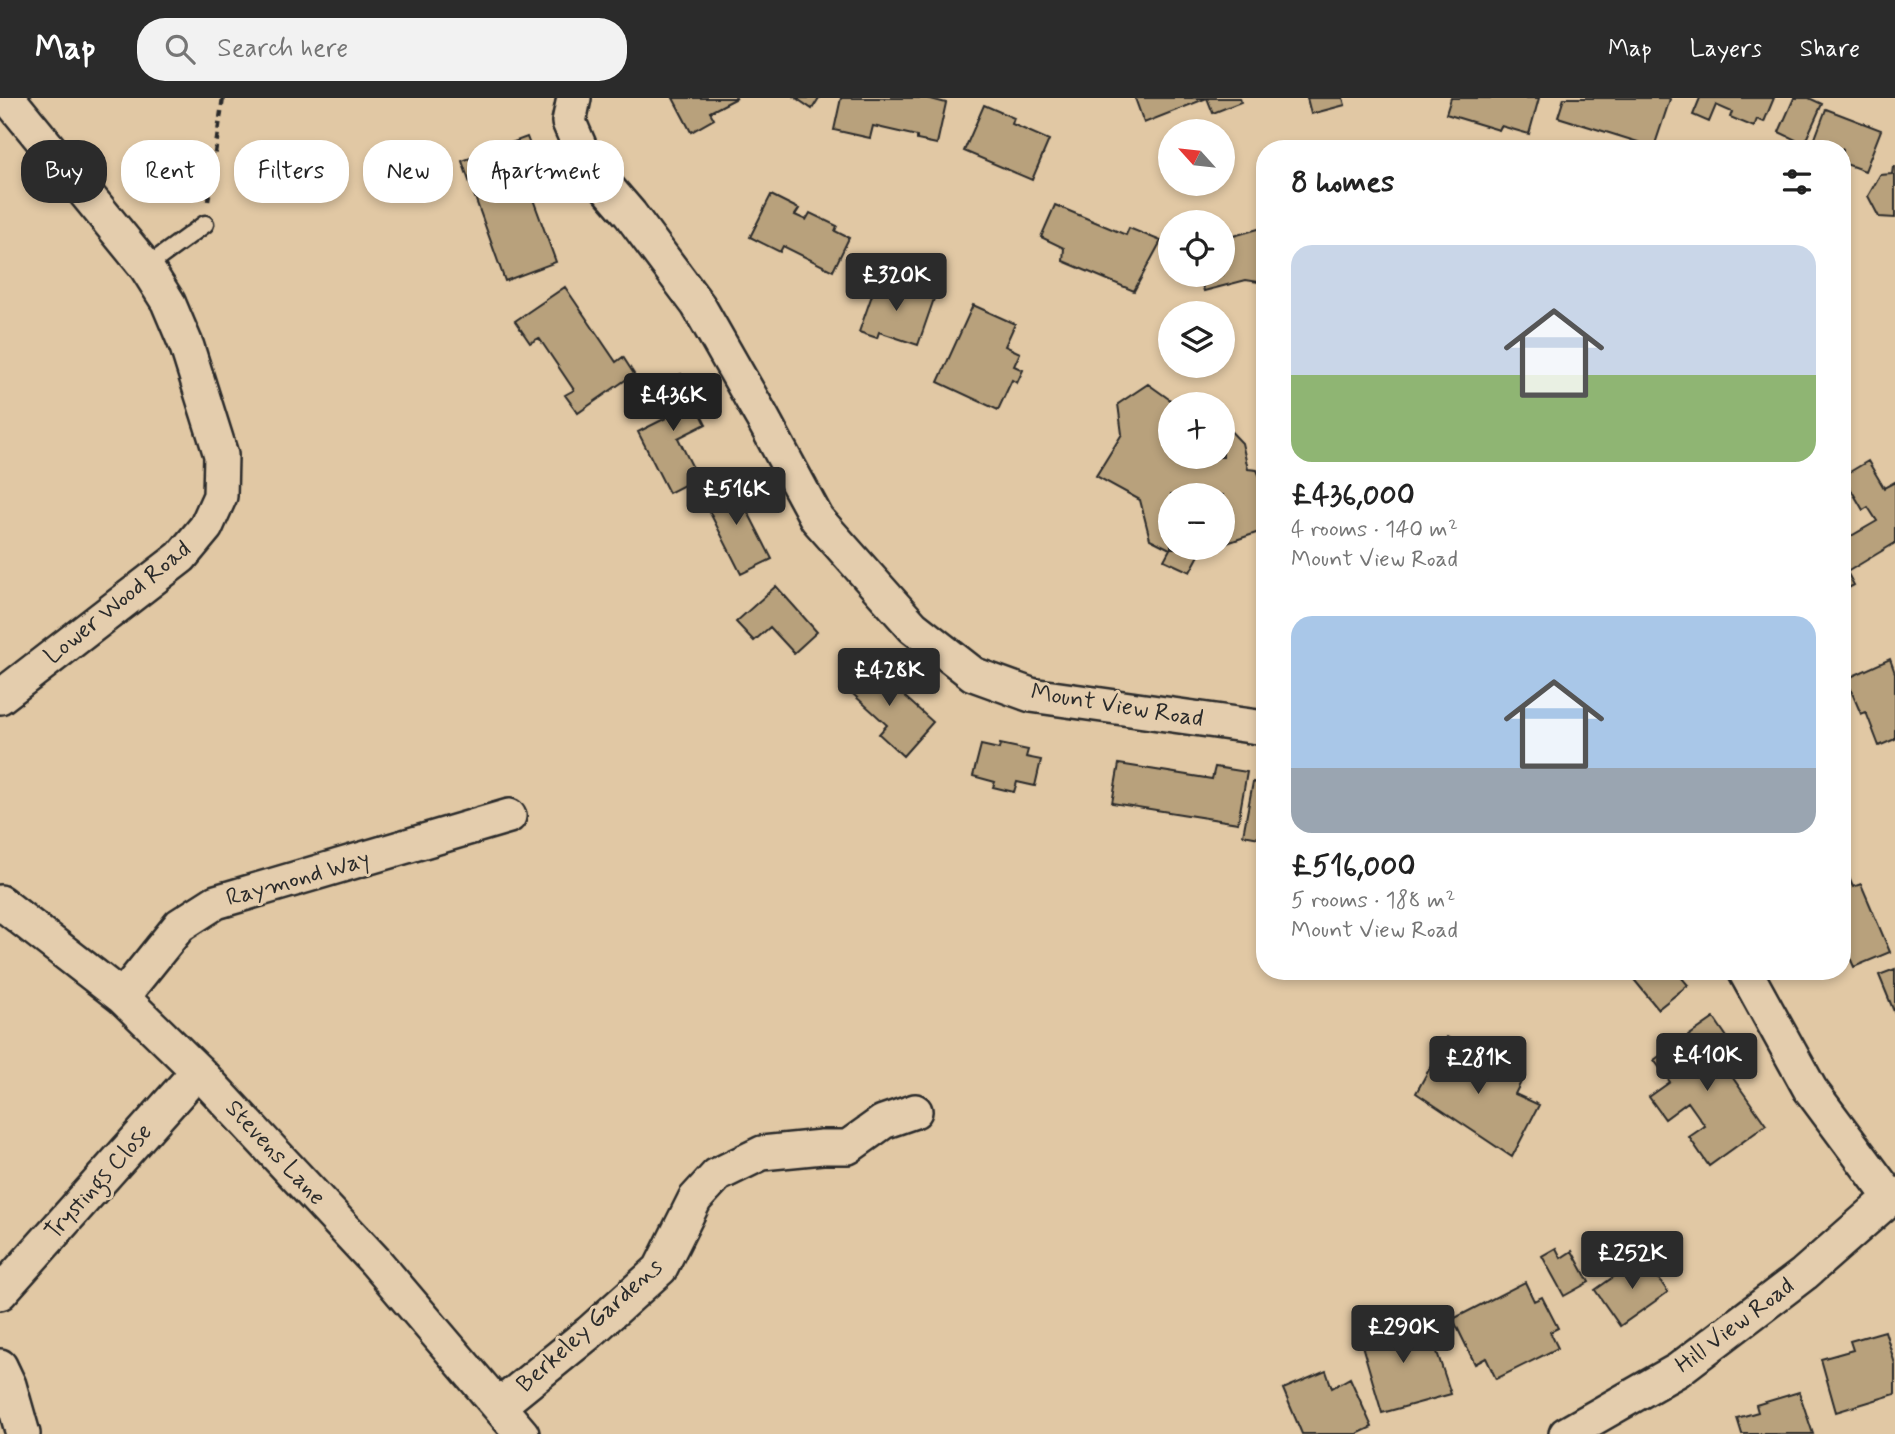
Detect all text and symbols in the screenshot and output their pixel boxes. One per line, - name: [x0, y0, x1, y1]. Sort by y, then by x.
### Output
- search box: [137, 18, 627, 81]
- text: Map: [35, 27, 95, 71]
- icon: search: [161, 30, 199, 68]
- text: Search here: [217, 32, 348, 66]
- text: Map: [1608, 34, 1652, 65]
- text: Layers: [1690, 34, 1762, 65]
- text: Share: [1800, 34, 1860, 65]
- north arrow: [1158, 119, 1236, 196]
- map controls: [1158, 119, 1235, 560]
- chip: Buy: [21, 140, 107, 203]
- chip: Rent: [121, 140, 220, 203]
- chip: Filters: [234, 140, 349, 203]
- chip: New: [363, 140, 453, 203]
- chip: Apartment: [467, 140, 624, 203]
- text: 8 homes: [1291, 163, 1394, 202]
- icon: filters: [1778, 163, 1816, 201]
- button: locate: [1158, 210, 1235, 287]
- pin: £320K: [847, 254, 945, 313]
- text: £320K: [862, 261, 930, 291]
- icon: home: [1491, 290, 1617, 416]
- button: layers: [1158, 301, 1235, 378]
- pin: £436K: [624, 374, 722, 433]
- text: £436K: [640, 381, 706, 411]
- button: +: [1158, 392, 1235, 469]
- pin: £516K: [687, 468, 785, 527]
- text: £516K: [703, 475, 769, 505]
- text: £436,000: [1291, 476, 1415, 515]
- button: −: [1158, 483, 1235, 560]
- text: 4 rooms · 140 m²: [1291, 515, 1458, 545]
- street label: Lower Wood Road: [38, 534, 198, 672]
- text: Mount View Road: [1291, 545, 1458, 575]
- pin: £428K: [840, 648, 938, 708]
- text: £428K: [854, 656, 924, 686]
- icon: home: [1491, 661, 1617, 787]
- street label: Mount View Road: [1029, 677, 1205, 735]
- street label: Raymond Way: [223, 844, 373, 914]
- text: £516,000: [1291, 847, 1416, 886]
- text: 5 rooms · 188 m²: [1291, 886, 1455, 916]
- text: Mount View Road: [1291, 916, 1458, 946]
- pin: £410K: [1658, 1034, 1756, 1093]
- pin: £281K: [1429, 1037, 1527, 1096]
- text: £410K: [1672, 1041, 1742, 1071]
- text: £281K: [1445, 1044, 1511, 1074]
- street label: Stevens Lane: [218, 1093, 332, 1213]
- street label: Trystings Close: [38, 1117, 162, 1249]
- pin: £252K: [1583, 1232, 1681, 1291]
- text: £252K: [1597, 1239, 1667, 1269]
- street label: Berkeley Gardens: [510, 1252, 670, 1400]
- street label: Hill View Road: [1669, 1271, 1801, 1381]
- pin: £290K: [1354, 1306, 1452, 1365]
- text: £290K: [1367, 1313, 1439, 1343]

